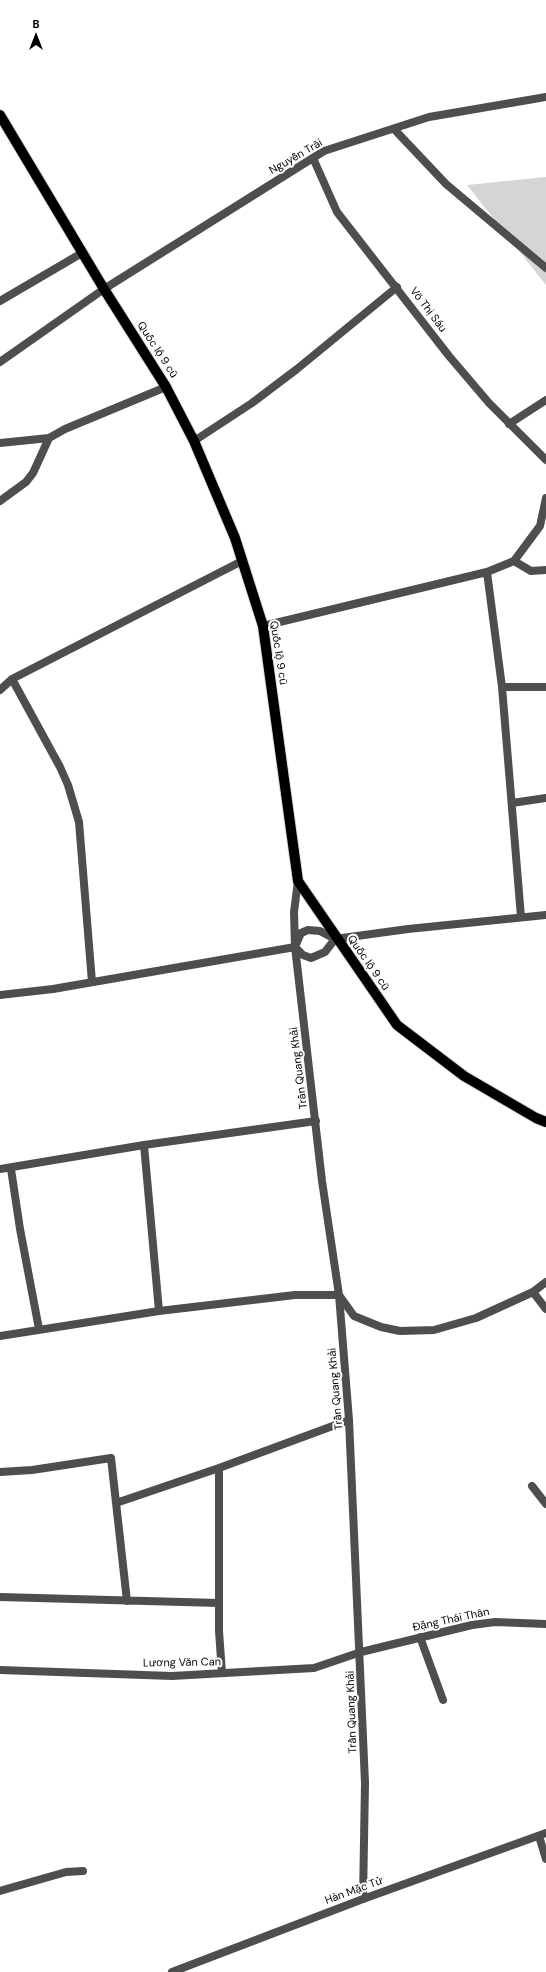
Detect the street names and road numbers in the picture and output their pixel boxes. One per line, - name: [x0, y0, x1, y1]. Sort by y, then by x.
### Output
- street label: Nguyễn Trãi: [267, 136, 325, 178]
- street label: Võ Thị Sáu: [407, 285, 449, 335]
- street label: Quốc lộ 9 cũ: [134, 319, 180, 381]
- street label: Quốc lộ 9 cũ: [266, 620, 290, 686]
- street label: Quốc lộ 9 cũ: [344, 933, 392, 993]
- street label: Trần Quang Khải: [287, 1026, 311, 1110]
- street label: Trần Quang Khải: [326, 1347, 346, 1431]
- street label: Đặng Thái Thân: [411, 1605, 491, 1635]
- street label: Lương Văn Can: [143, 1656, 221, 1670]
- street label: Trần Quang Khải: [344, 1671, 360, 1753]
- street label: Hàn Mặc Tử: [323, 1874, 385, 1908]

